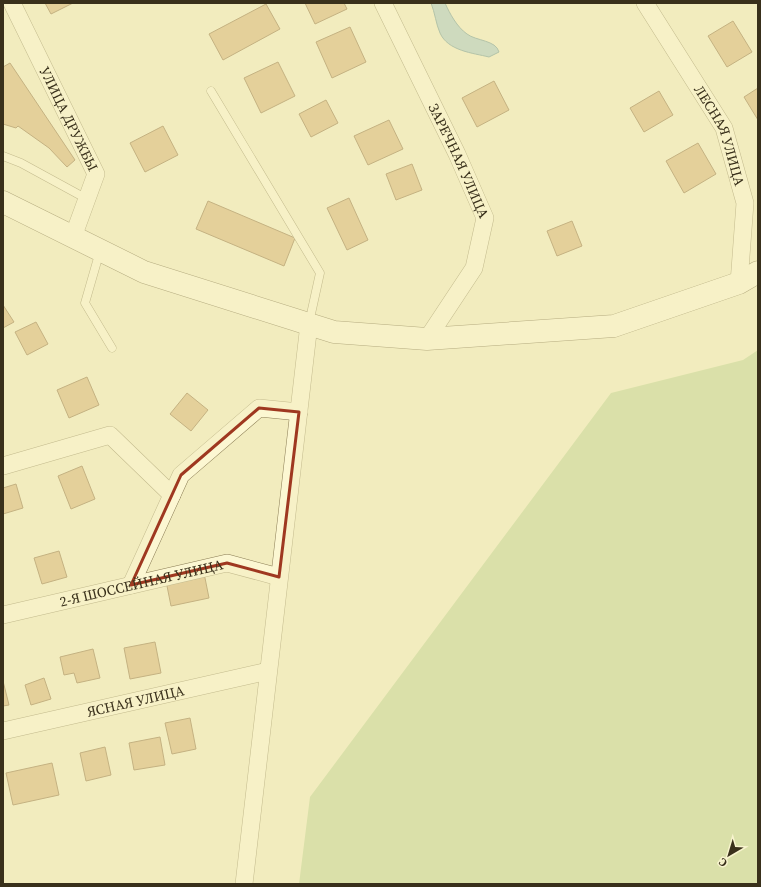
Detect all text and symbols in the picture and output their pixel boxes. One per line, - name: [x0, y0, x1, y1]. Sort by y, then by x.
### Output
- street label: УЛИЦА ДРУЖБЫ: [35, 63, 103, 175]
- street label: ЛЕСНАЯ УЛИЦА: [689, 81, 750, 189]
- street label: ЗАРЕЧНАЯ УЛИЦА: [424, 100, 494, 222]
- street label: 2-Я ШОССЕЙНАЯ УЛИЦА: [58, 554, 226, 612]
- street label: ЯСНАЯ УЛИЦА: [85, 680, 187, 722]
- north arrow: [709, 835, 749, 875]
- text: С: [716, 854, 730, 871]

